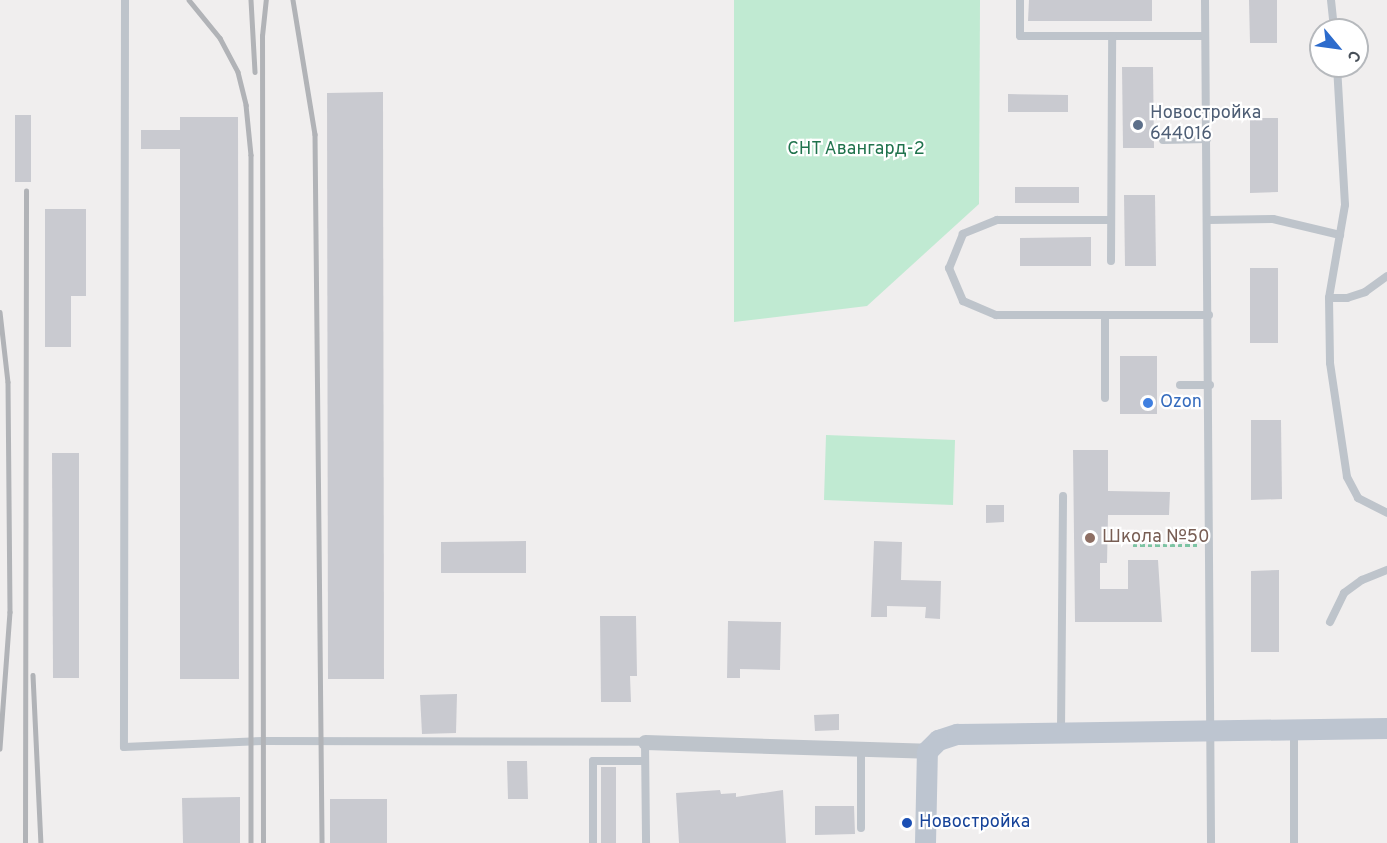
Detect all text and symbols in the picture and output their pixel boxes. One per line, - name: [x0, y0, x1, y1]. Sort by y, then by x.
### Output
- north arrow: [1309, 18, 1369, 78]
- text: С: [1342, 46, 1364, 65]
- place label: Новостройка 644016: [1150, 104, 1261, 146]
- marker: Новостройка 644016: [1131, 118, 1145, 132]
- park label: СНТ Авангард-2: [786, 139, 926, 161]
- place label: Ozon: [1160, 392, 1202, 414]
- marker: Ozon: [1141, 396, 1155, 410]
- place label: Школа №50: [1102, 527, 1210, 549]
- marker: Школа №50: [1083, 531, 1097, 545]
- place label: Новостройка: [919, 812, 1030, 834]
- marker: Новостройка: [900, 816, 914, 830]

